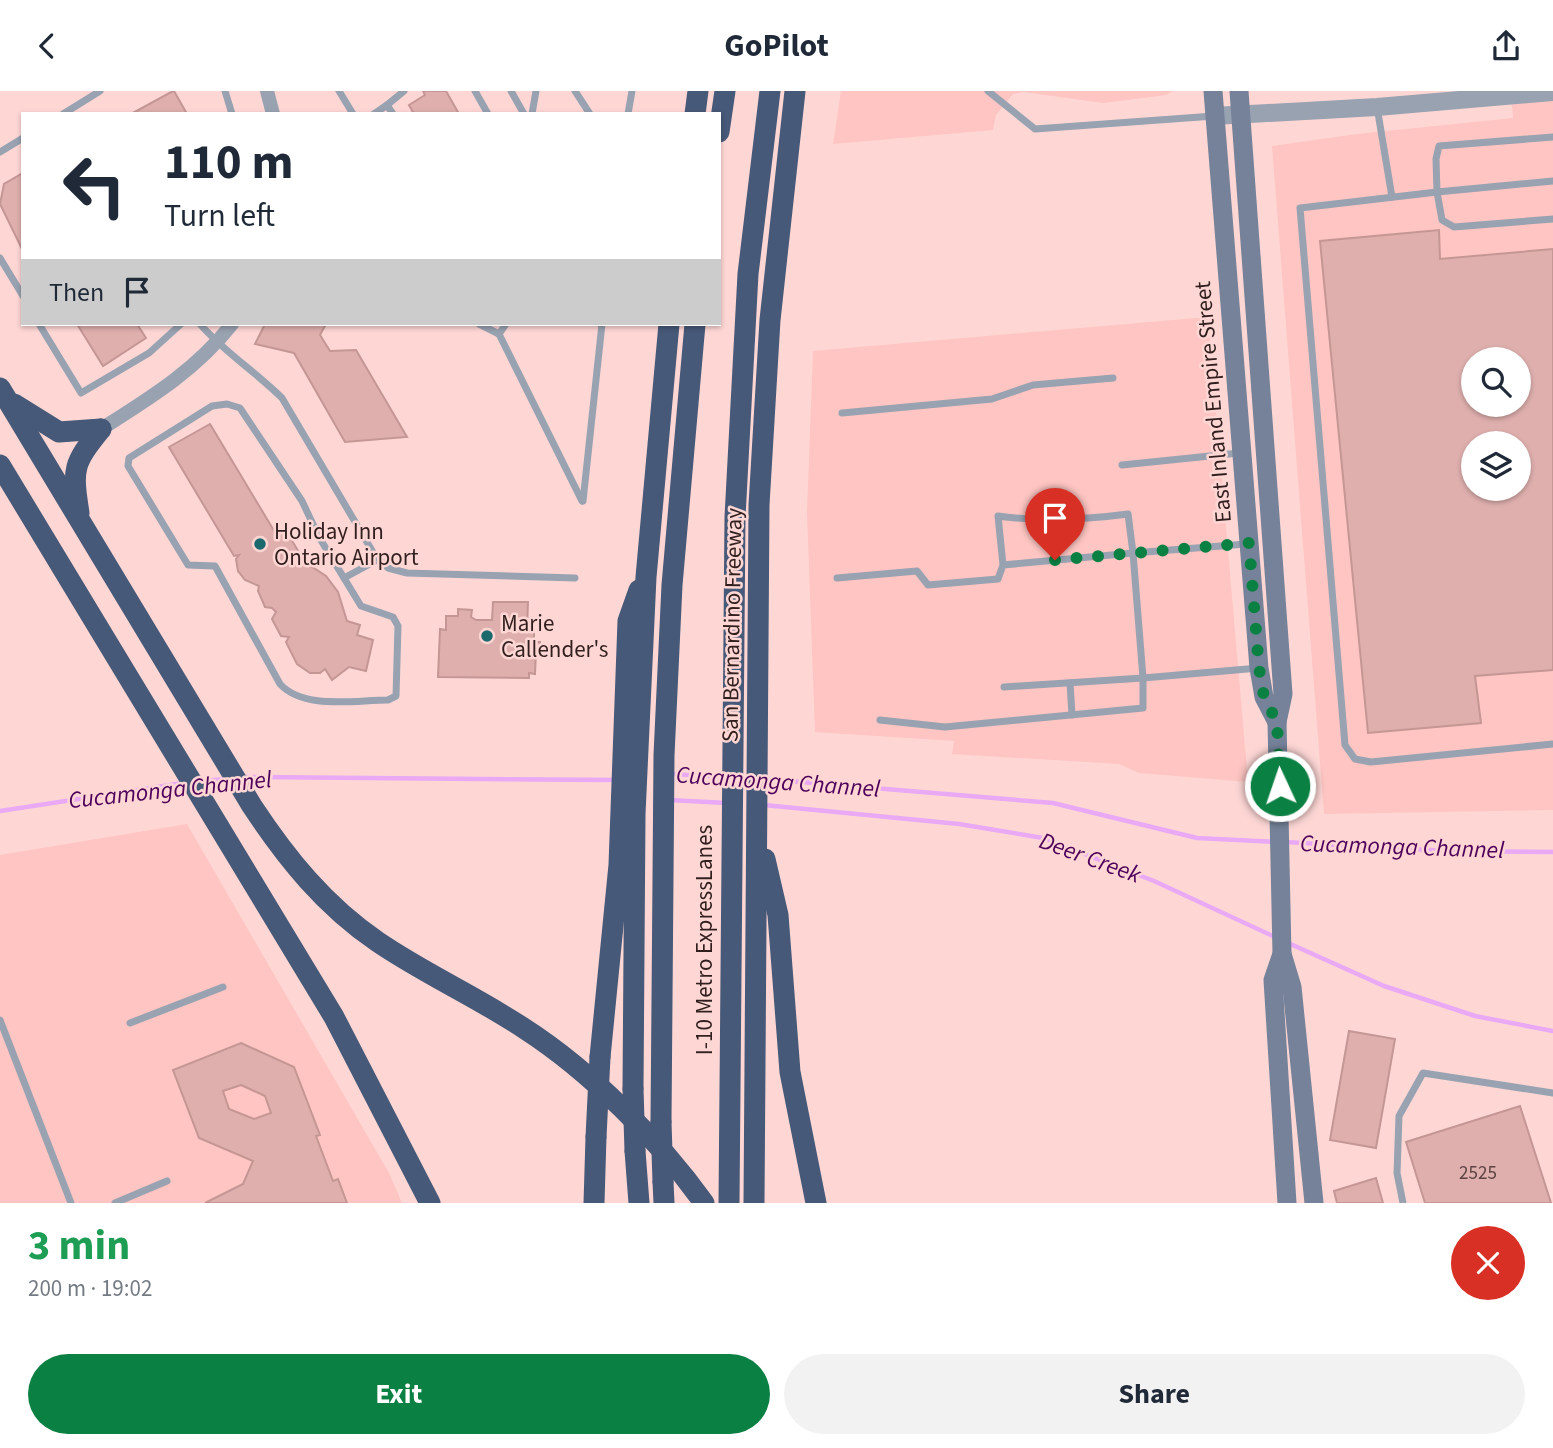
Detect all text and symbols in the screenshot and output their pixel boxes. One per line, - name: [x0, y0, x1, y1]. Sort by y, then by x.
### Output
- text: GoPilot: [724, 23, 829, 69]
- icon: back: [28, 27, 66, 65]
- icon: share: [1487, 27, 1525, 65]
- text: 110 m: [164, 128, 293, 198]
- icon: left: [49, 140, 140, 231]
- text: Turn left: [164, 193, 275, 239]
- icon: arrive: [118, 273, 156, 311]
- text: Then: [49, 274, 104, 311]
- street label: East Inland Empire Street: [1186, 280, 1240, 524]
- map controls: [1461, 347, 1531, 501]
- button: search: [1461, 347, 1531, 417]
- button: layers: [1461, 431, 1531, 501]
- pin: [1025, 488, 1085, 560]
- icon: arrive: [1036, 499, 1074, 537]
- street label: San Bernardino Freeway: [713, 507, 751, 742]
- place label: Holiday Inn Ontario Airport: [274, 515, 419, 574]
- marker: Holiday Inn Ontario Airport: [252, 536, 268, 552]
- place label: Marie Callender's: [501, 607, 609, 666]
- marker: Marie Callender's: [479, 628, 495, 644]
- position arrow: [1243, 749, 1317, 823]
- water label: Cucamonga Channel: [675, 757, 881, 807]
- water label: Cucamonga Channel: [67, 762, 273, 818]
- water label: Deer Creek: [1034, 823, 1146, 893]
- street label: I-10 Metro ExpressLanes: [688, 825, 721, 1055]
- water label: Cucamonga Channel: [1299, 826, 1505, 868]
- house number: 2525: [1459, 1160, 1497, 1187]
- text: 3 min: [28, 1216, 130, 1276]
- button: close: [1451, 1226, 1525, 1300]
- text: 200 m · 19:02: [28, 1272, 152, 1305]
- button: Exit: [28, 1354, 770, 1434]
- button: Share: [784, 1354, 1525, 1434]

